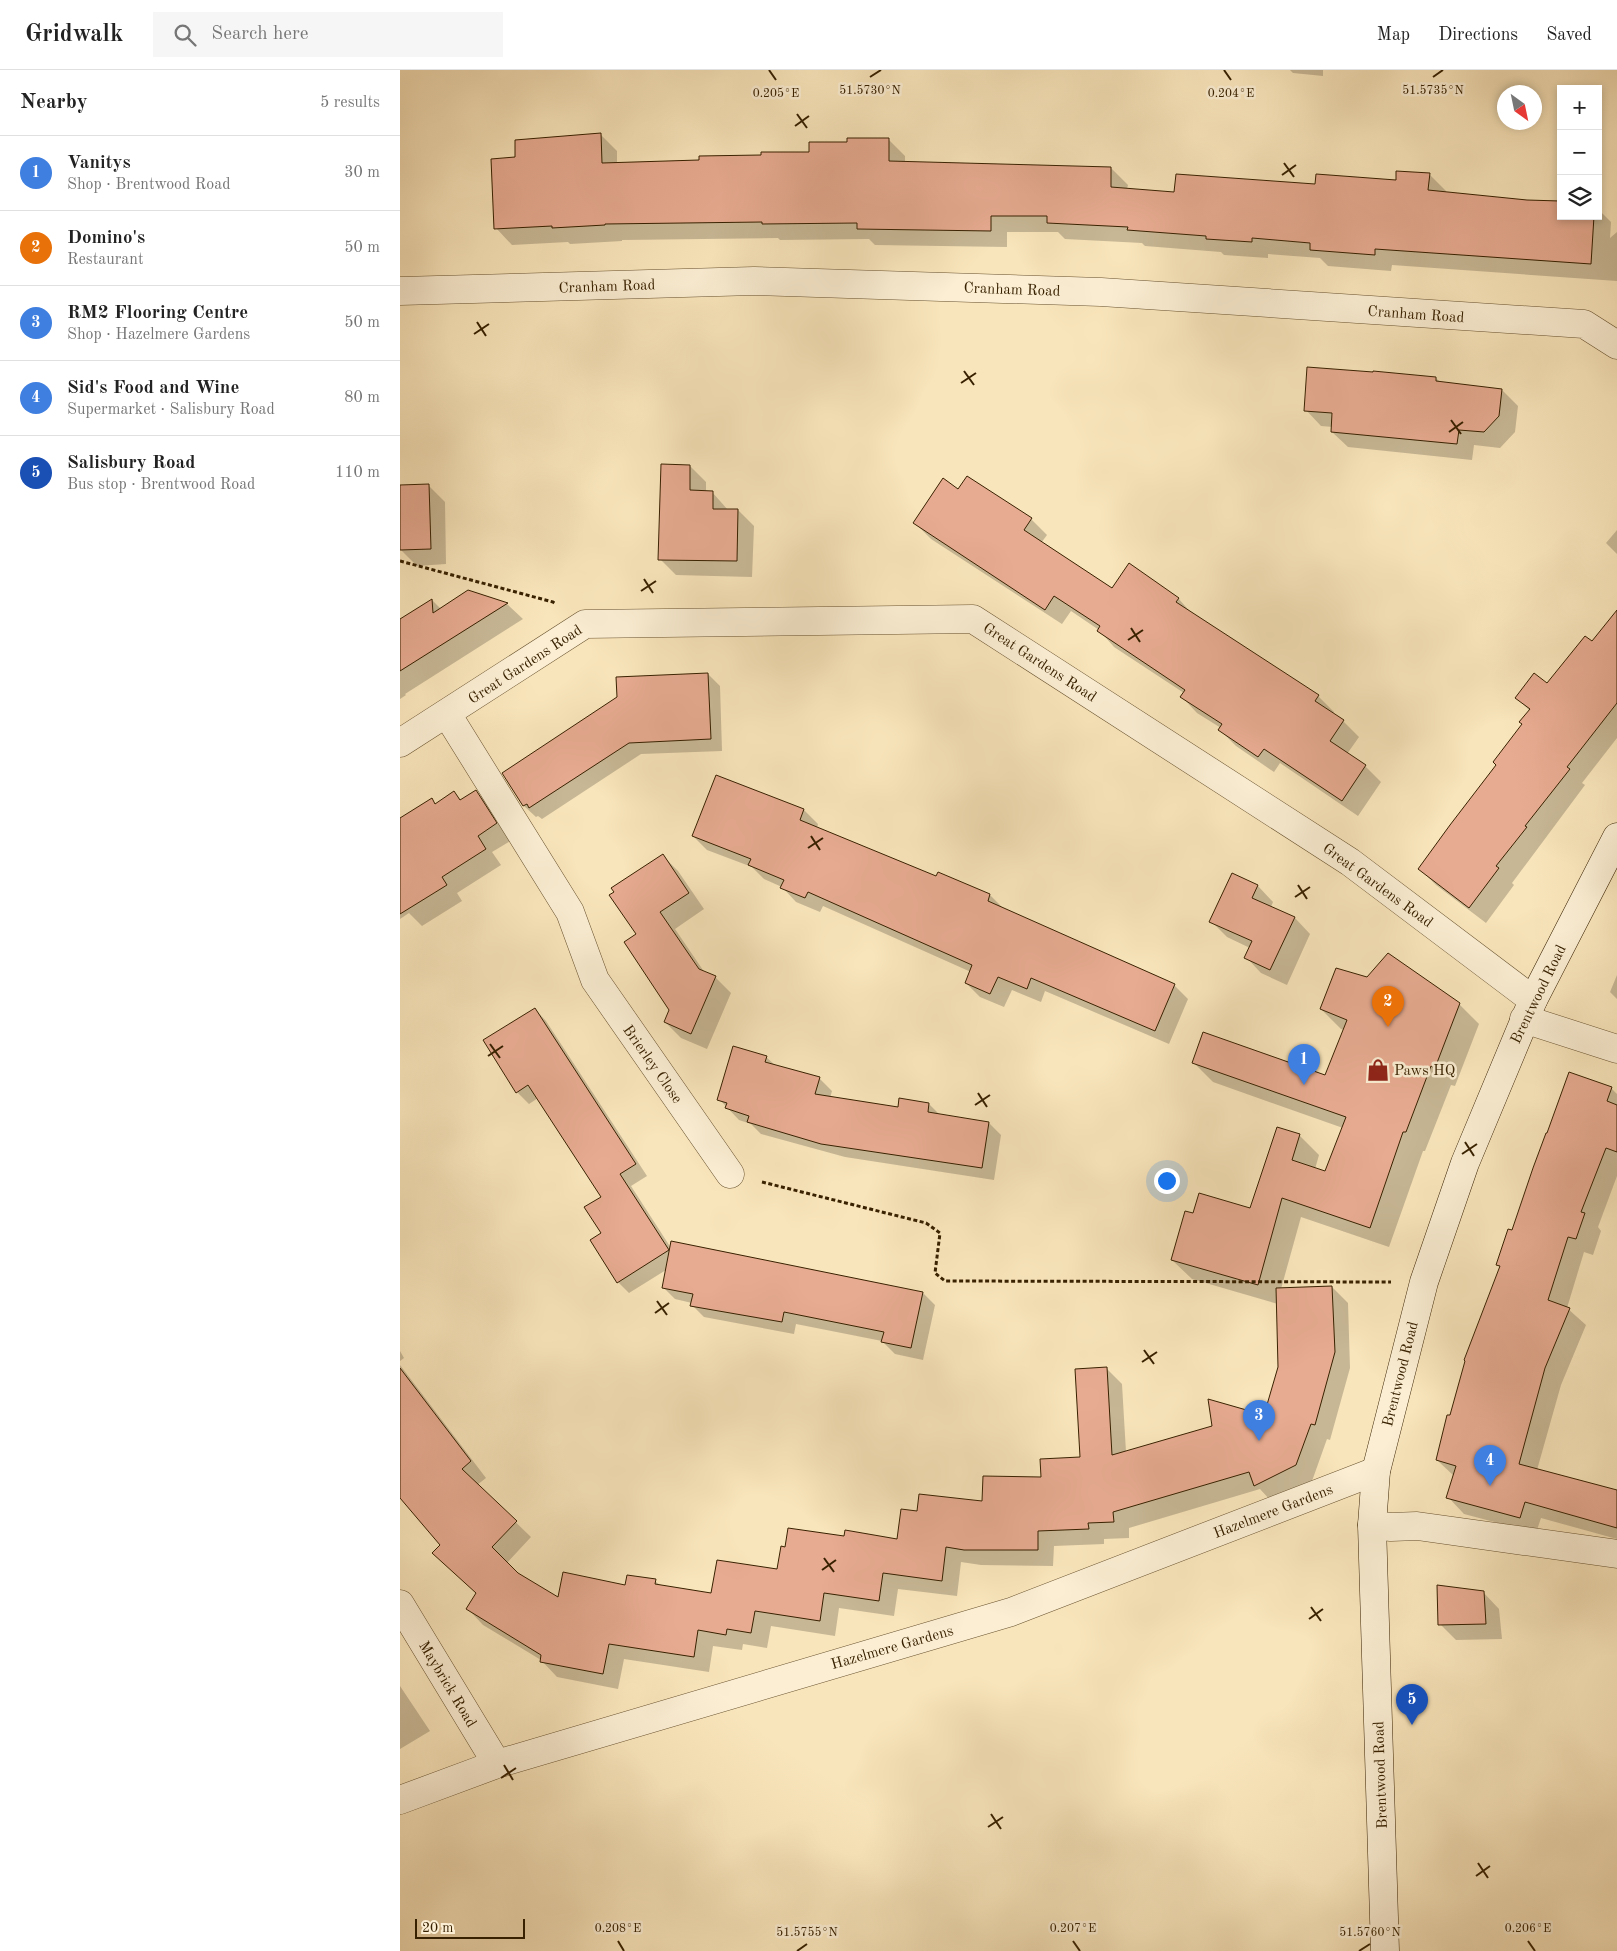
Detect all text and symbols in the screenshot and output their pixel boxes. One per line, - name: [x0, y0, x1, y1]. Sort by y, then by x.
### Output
- search box: [153, 12, 503, 57]
- icon: search: [171, 21, 199, 49]
- text: Gridwalk: [25, 23, 123, 47]
- text: Search here: [211, 25, 309, 44]
- text: Map: [1377, 26, 1410, 44]
- text: Directions: [1438, 26, 1518, 44]
- text: Saved: [1546, 26, 1592, 44]
- text: 51.5730°N: [839, 84, 901, 97]
- text: 51.5735°N: [1402, 84, 1464, 97]
- north arrow: [1497, 85, 1542, 130]
- map controls: [1557, 85, 1602, 220]
- button: +: [1557, 85, 1602, 130]
- text: 0.205°E: [753, 87, 799, 100]
- text: 0.204°E: [1208, 88, 1254, 100]
- text: Nearby: [20, 92, 88, 113]
- text: 5 results: [320, 95, 380, 111]
- button: −: [1557, 130, 1602, 175]
- text: Vanitys: [67, 154, 131, 173]
- text: 1: [31, 165, 41, 181]
- text: 30 m: [344, 165, 380, 181]
- button: layers: [1557, 175, 1602, 220]
- text: Shop · Brentwood Road: [67, 177, 231, 193]
- text: Domino's: [67, 229, 145, 248]
- text: 2: [31, 240, 41, 256]
- text: 50 m: [344, 240, 380, 256]
- text: Restaurant: [67, 252, 144, 268]
- street label: Cranham Road: [558, 278, 656, 297]
- street label: Cranham Road: [963, 281, 1061, 300]
- text: RM2 Flooring Centre: [67, 304, 248, 323]
- street label: Cranham Road: [1367, 305, 1465, 326]
- text: 3: [31, 315, 41, 331]
- text: 50 m: [344, 315, 380, 331]
- text: Shop · Hazelmere Gardens: [67, 327, 250, 343]
- text: Sid's Food and Wine: [67, 379, 239, 398]
- text: 4: [31, 390, 41, 406]
- text: 80 m: [344, 390, 380, 406]
- text: Supermarket · Salisbury Road: [67, 402, 275, 418]
- text: Salisbury Road: [67, 454, 195, 473]
- text: 5: [31, 465, 41, 481]
- text: 110 m: [335, 465, 380, 481]
- text: Bus stop · Brentwood Road: [67, 477, 255, 493]
- street label: Great Gardens Road: [980, 621, 1099, 706]
- street label: Great Gardens Road: [466, 623, 585, 708]
- street label: Great Gardens Road: [1319, 841, 1435, 931]
- street label: Brentwood Road: [1509, 943, 1570, 1046]
- pin: 2: [1372, 986, 1404, 1027]
- street label: Brierley Close: [619, 1023, 684, 1107]
- pin: 1: [1288, 1044, 1320, 1085]
- shop icon: Paws HQ: [1365, 1057, 1391, 1083]
- place label: Paws HQ: [1394, 1064, 1455, 1079]
- your location: [1154, 1168, 1180, 1194]
- street label: Brentwood Road: [1381, 1320, 1422, 1429]
- pin: 3: [1243, 1400, 1275, 1441]
- pin: 4: [1474, 1445, 1506, 1486]
- street label: Hazelmere Gardens: [1212, 1483, 1335, 1542]
- street label: Hazelmere Gardens: [830, 1624, 955, 1673]
- street label: Maybrick Road: [415, 1639, 478, 1731]
- pin: 5: [1396, 1684, 1428, 1725]
- street label: Brentwood Road: [1372, 1721, 1391, 1829]
- scale bar: [415, 1916, 525, 1939]
- text: 20 m: [422, 1921, 453, 1935]
- text: 0.208°E: [595, 1923, 641, 1935]
- text: 0.207°E: [1050, 1923, 1096, 1935]
- text: 0.206°E: [1505, 1923, 1551, 1935]
- text: 51.5755°N: [776, 1926, 838, 1939]
- text: 51.5760°N: [1339, 1926, 1401, 1939]

